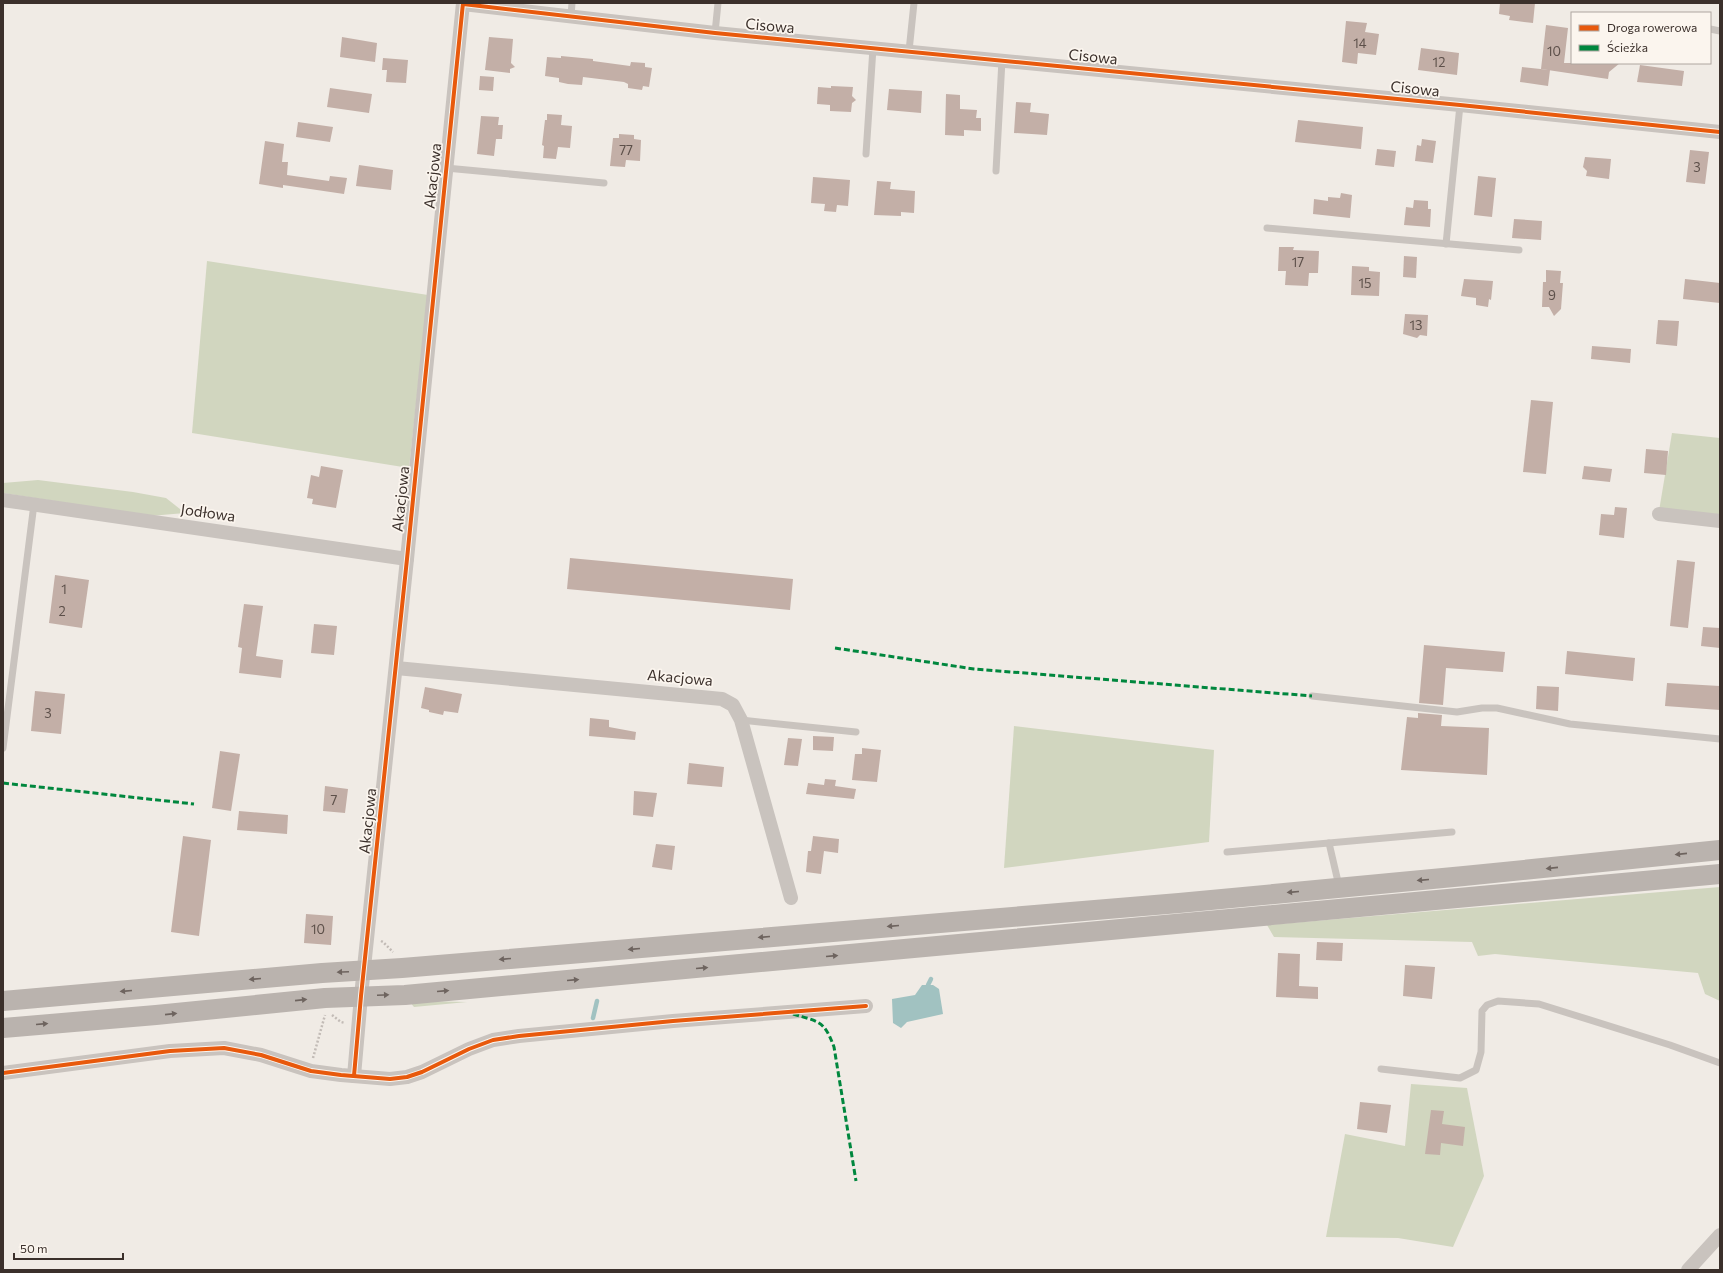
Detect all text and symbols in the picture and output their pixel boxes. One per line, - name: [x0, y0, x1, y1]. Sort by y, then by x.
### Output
- legend: [1571, 12, 1711, 64]
- street label: Cisowa: [745, 14, 795, 36]
- text: Droga rowerowa: [1607, 20, 1697, 34]
- house number: 14: [1353, 35, 1367, 51]
- text: Ścieżka: [1607, 40, 1648, 54]
- house number: 10: [1547, 43, 1561, 59]
- street label: Cisowa: [1068, 44, 1119, 68]
- house number: 12: [1433, 54, 1445, 70]
- street label: Cisowa: [1390, 76, 1441, 100]
- street label: Akacjowa: [420, 142, 444, 210]
- house number: 77: [619, 142, 633, 158]
- house number: 3: [1693, 159, 1701, 175]
- house number: 17: [1292, 254, 1304, 270]
- house number: 15: [1358, 275, 1372, 291]
- house number: 9: [1548, 287, 1556, 303]
- house number: 13: [1410, 317, 1422, 333]
- street label: Akacjowa: [388, 465, 412, 533]
- street label: Jodłowa: [180, 499, 237, 525]
- house number: 1: [61, 581, 67, 597]
- house number: 2: [58, 603, 66, 619]
- street label: Akacjowa: [646, 665, 714, 689]
- house number: 3: [44, 705, 52, 721]
- street label: Akacjowa: [355, 787, 379, 855]
- house number: 7: [331, 792, 338, 808]
- one-way arrow: [1675, 851, 1687, 857]
- one-way arrow: [1546, 864, 1558, 871]
- one-way arrow: [1417, 877, 1429, 884]
- one-way arrow: [1287, 889, 1299, 896]
- house number: 10: [311, 921, 325, 937]
- one-way arrow: [887, 923, 899, 930]
- one-way arrow: [758, 934, 770, 941]
- one-way arrow: [628, 945, 640, 952]
- one-way arrow: [826, 952, 838, 959]
- one-way arrow: [499, 956, 511, 963]
- one-way arrow: [696, 965, 708, 971]
- one-way arrow: [337, 968, 349, 975]
- one-way arrow: [249, 976, 261, 982]
- one-way arrow: [567, 976, 579, 983]
- one-way arrow: [120, 987, 132, 994]
- one-way arrow: [437, 988, 449, 994]
- one-way arrow: [377, 992, 389, 999]
- one-way arrow: [295, 997, 307, 1003]
- one-way arrow: [165, 1010, 177, 1017]
- one-way arrow: [36, 1021, 48, 1028]
- scale bar: [14, 1235, 123, 1261]
- text: 50 m: [20, 1241, 48, 1255]

